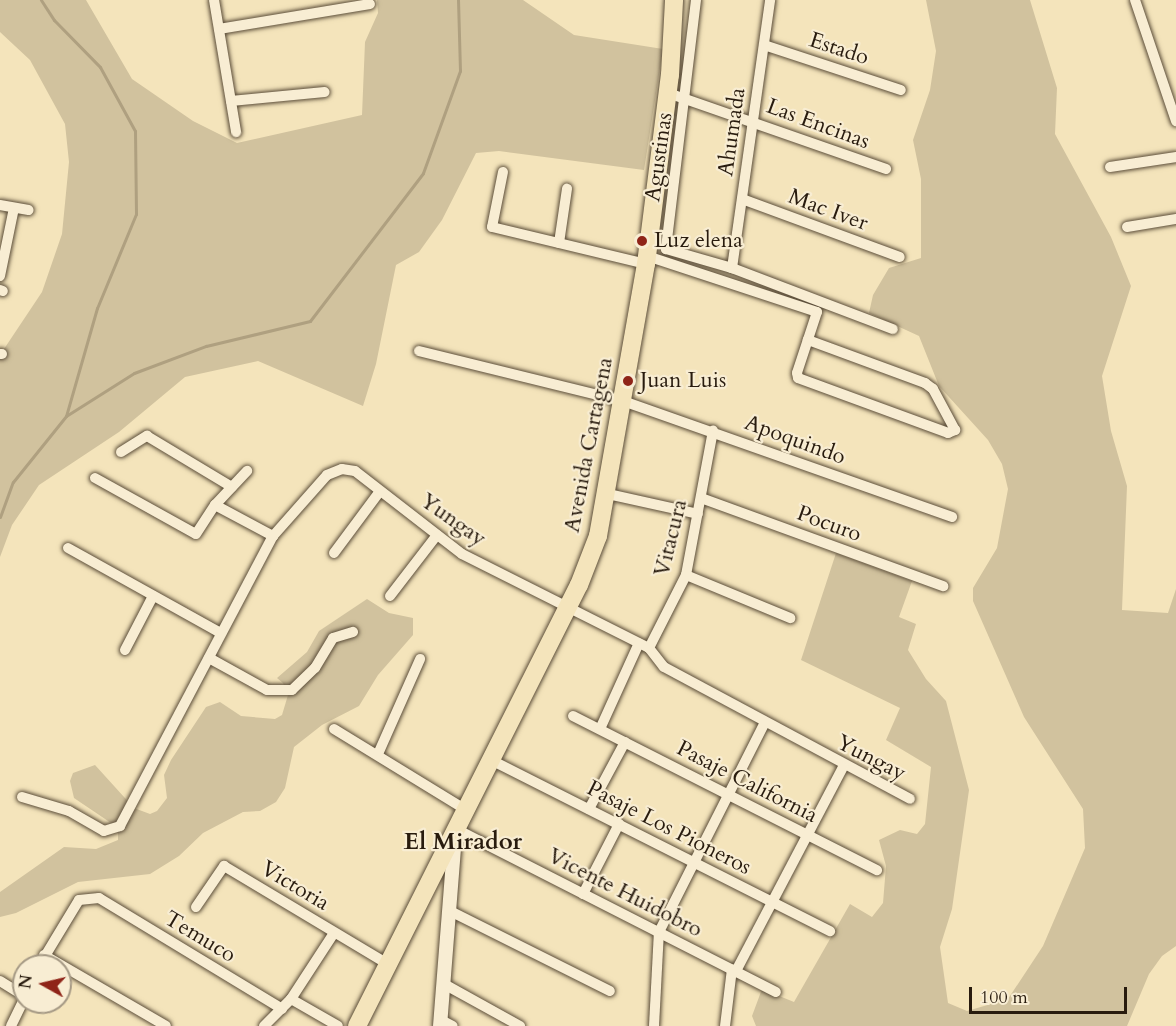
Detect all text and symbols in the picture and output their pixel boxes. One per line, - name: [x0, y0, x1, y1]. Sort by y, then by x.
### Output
- street label: Estado: [806, 27, 872, 71]
- street label: Ahumada: [713, 86, 751, 178]
- street label: Las Encinas: [763, 93, 873, 155]
- street label: Agustinas: [640, 111, 678, 203]
- street label: Mac Iver: [785, 183, 871, 237]
- place label: Luz elena: [654, 228, 743, 254]
- marker: Luz elena: [635, 234, 649, 248]
- street label: Avenida Cartagena: [559, 355, 619, 535]
- place label: Juan Luis: [640, 368, 726, 394]
- marker: Juan Luis: [621, 374, 635, 388]
- street label: Apoquindo: [741, 410, 849, 470]
- street label: Yungay: [415, 488, 491, 552]
- street label: Vitacura: [649, 497, 693, 579]
- street label: Pocuro: [793, 500, 865, 548]
- street label: Yungay: [832, 729, 910, 787]
- street label: Pasaje California: [672, 735, 822, 829]
- street label: Pasaje Los Pioneros: [582, 775, 756, 881]
- district label: El Mirador: [404, 828, 522, 856]
- street label: Vicente Huidobro: [543, 843, 707, 943]
- street label: Victoria: [256, 855, 334, 917]
- street label: Temuco: [159, 905, 241, 969]
- north arrow: [12, 954, 72, 1014]
- text: N: [14, 973, 38, 990]
- scale bar: [972, 975, 1130, 1013]
- text: 100 m: [980, 985, 1028, 1010]

